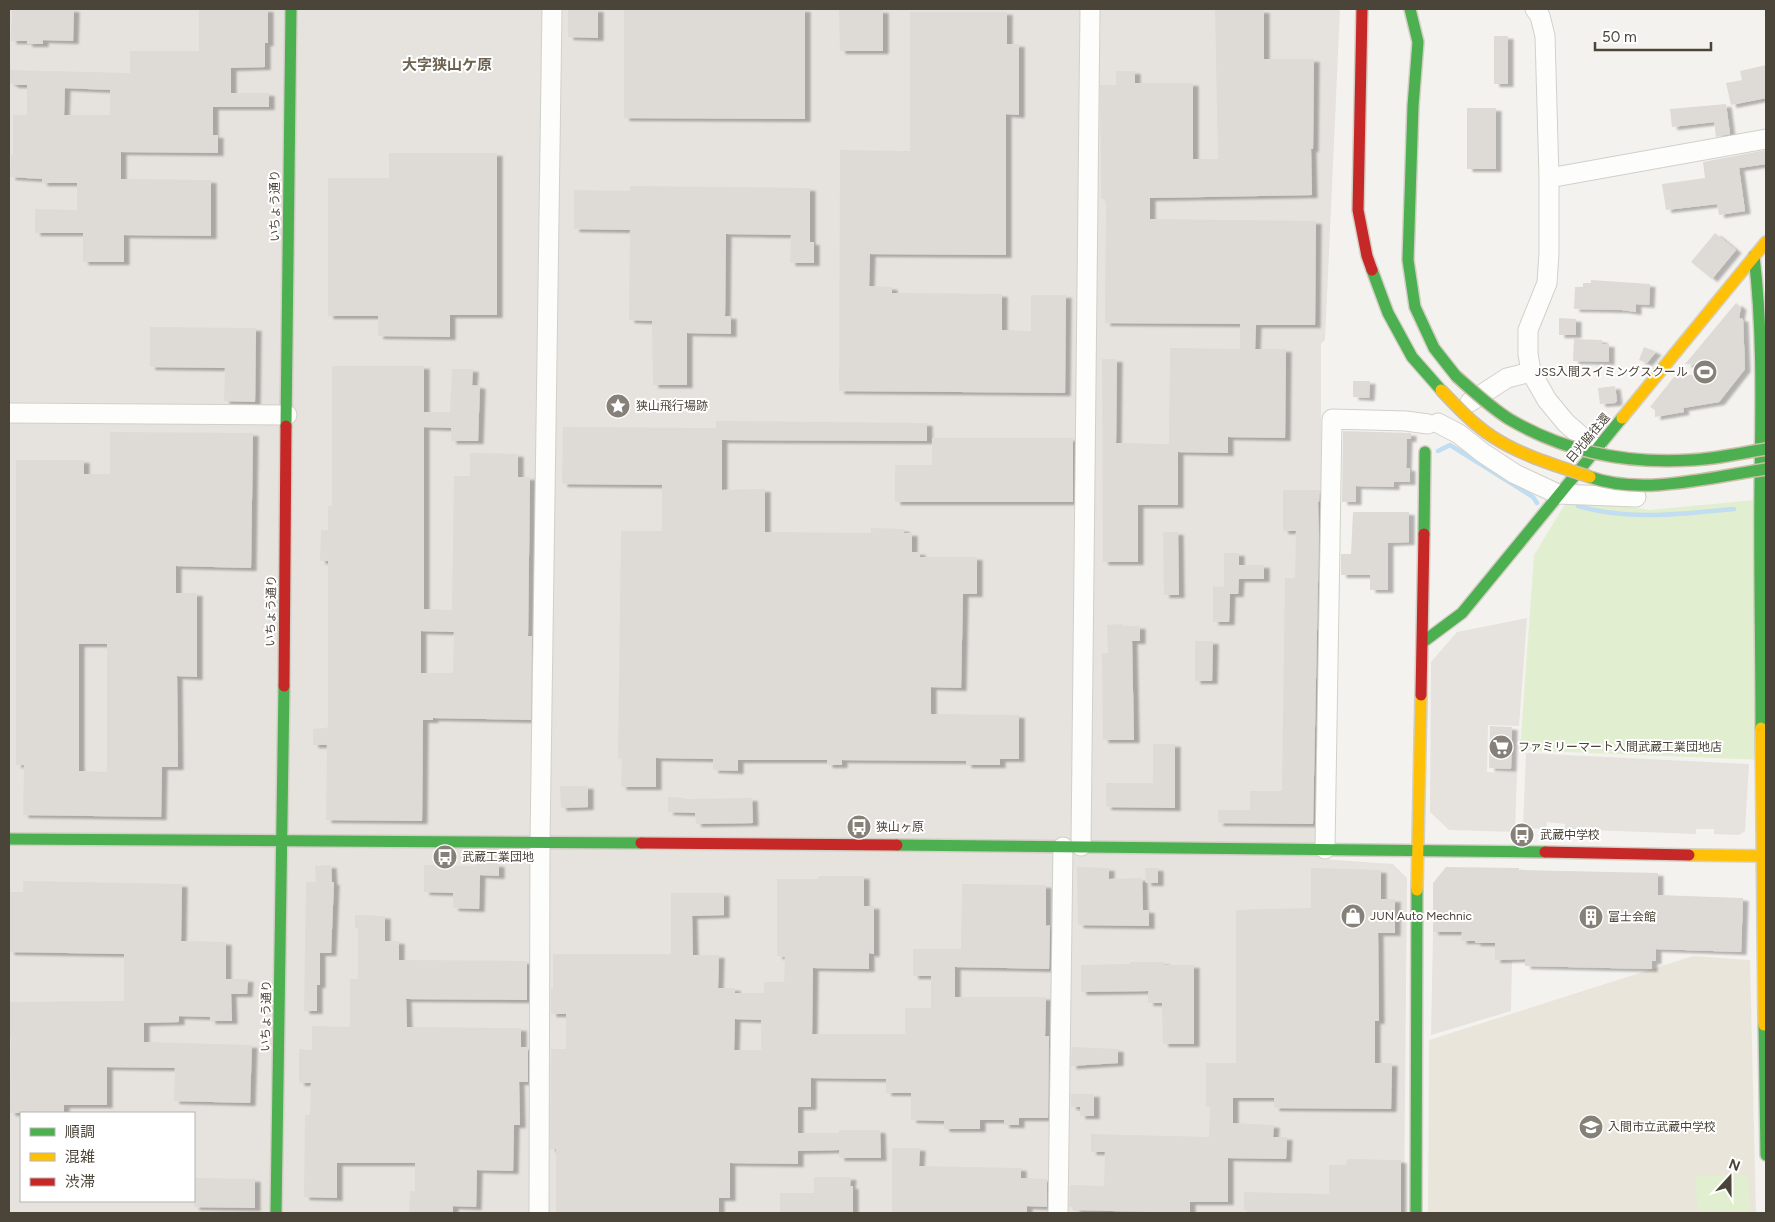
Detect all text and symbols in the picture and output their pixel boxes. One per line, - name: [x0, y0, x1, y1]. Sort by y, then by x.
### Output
- scale bar: [1595, 20, 1711, 52]
- text: 50 m: [1602, 28, 1637, 46]
- district label: 大字狭山ケ原: [402, 56, 492, 74]
- street label: いちょう通り: [268, 170, 282, 242]
- sports icon: JSS入間スイミングスクール: [1692, 359, 1718, 385]
- place label: JSS入間スイミングスクール: [1535, 365, 1688, 379]
- place icon: 狭山飛行場跡: [605, 393, 631, 419]
- place label: 狭山飛行場跡: [636, 399, 708, 413]
- street label: 日光脇往還: [1563, 411, 1613, 465]
- street label: いちょう通り: [263, 575, 279, 647]
- supermarket icon: ファミリーマート入間武蔵工業団地店: [1488, 734, 1514, 760]
- place label: ファミリーマート入間武蔵工業団地店: [1518, 740, 1722, 754]
- bus stop icon: 狭山ヶ原: [846, 814, 872, 840]
- place label: 狭山ヶ原: [876, 820, 924, 834]
- bus stop icon: 武蔵中学校: [1509, 822, 1535, 848]
- place label: 武蔵中学校: [1540, 828, 1600, 842]
- bus stop icon: 武蔵工業団地: [432, 844, 458, 870]
- place label: 武蔵工業団地: [462, 850, 534, 864]
- shop icon: JUN Auto Mechnic: [1340, 903, 1366, 929]
- building icon: 富士会館: [1578, 904, 1604, 930]
- place label: JUN Auto Mechnic: [1370, 909, 1473, 923]
- place label: 富士会館: [1608, 910, 1656, 924]
- street label: いちょう通り: [258, 980, 274, 1052]
- legend: [20, 1112, 195, 1202]
- school or university icon: 入間市立武蔵中学校: [1578, 1114, 1604, 1140]
- place label: 入間市立武蔵中学校: [1608, 1120, 1716, 1134]
- text: 順調: [65, 1123, 95, 1141]
- text: 混雑: [65, 1148, 95, 1166]
- north arrow: [1705, 1152, 1755, 1202]
- text: N: [1726, 1155, 1743, 1175]
- text: 渋滞: [65, 1173, 95, 1191]

